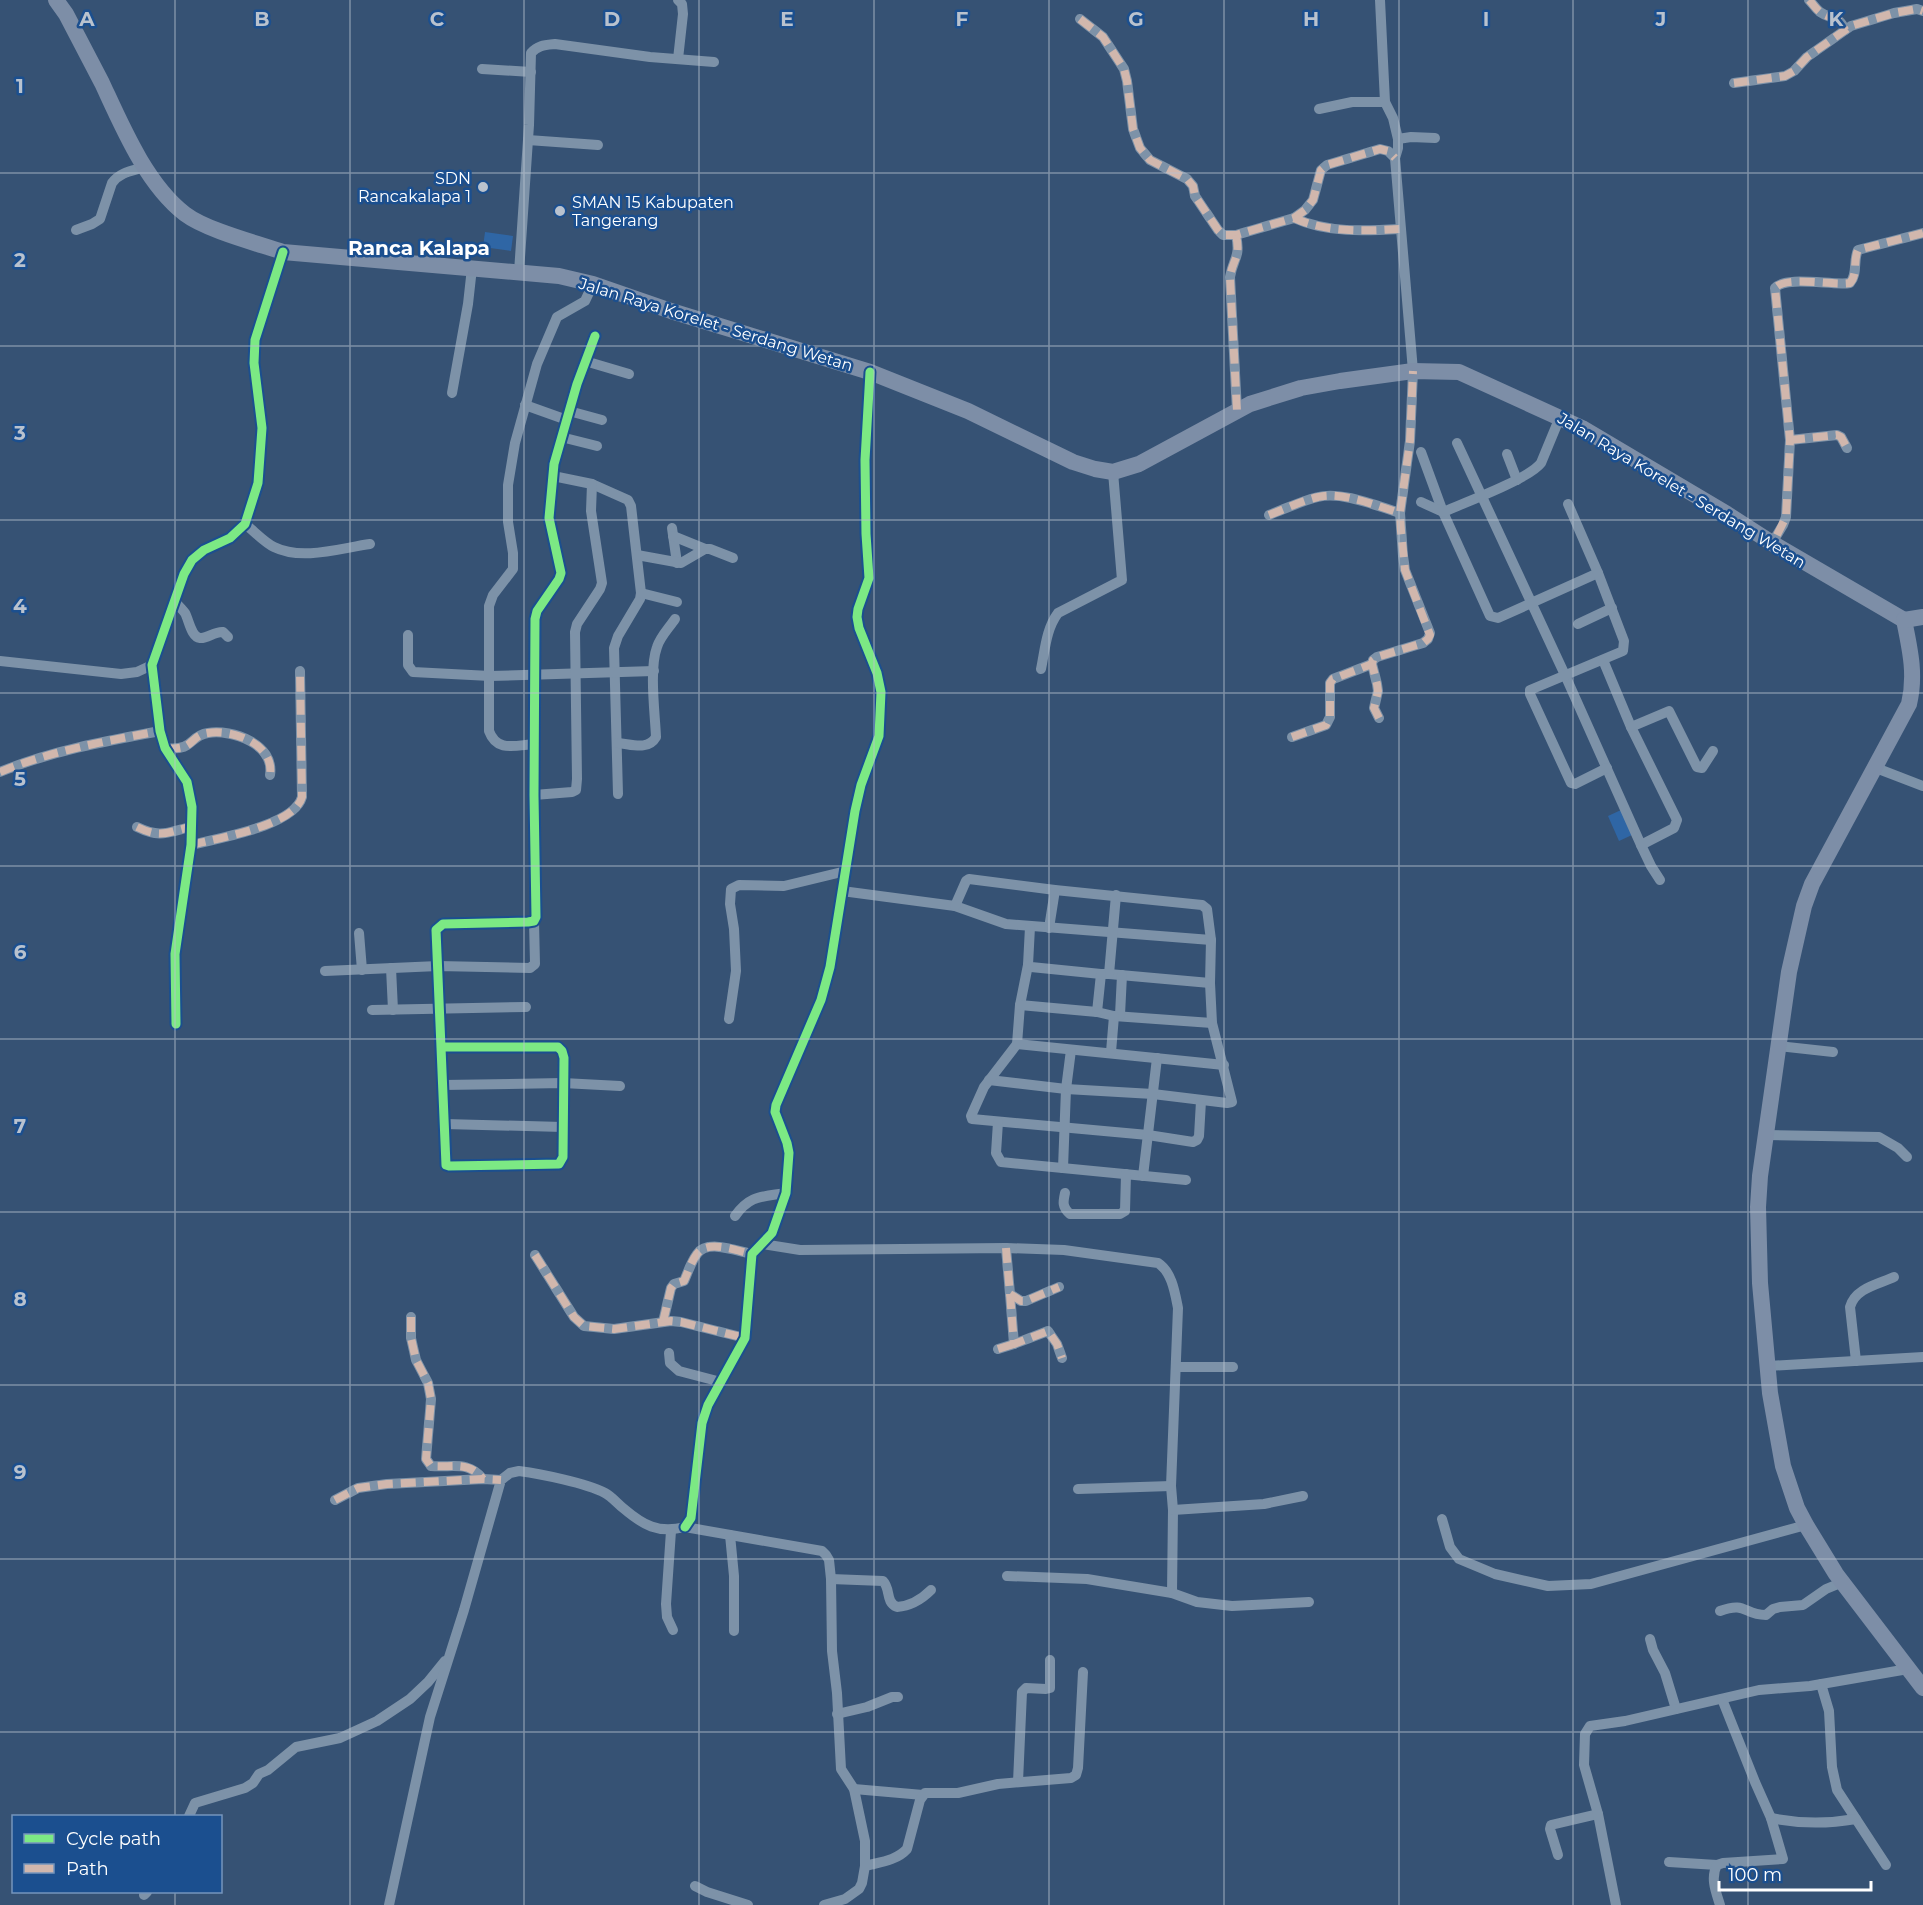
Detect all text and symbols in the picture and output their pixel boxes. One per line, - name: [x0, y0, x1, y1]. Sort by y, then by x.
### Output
- text: A: [78, 7, 95, 31]
- text: B: [254, 7, 270, 31]
- text: C: [430, 7, 445, 31]
- text: D: [604, 7, 620, 31]
- text: E: [780, 7, 794, 31]
- text: F: [956, 7, 969, 31]
- text: G: [1128, 7, 1144, 31]
- text: H: [1303, 7, 1319, 31]
- text: I: [1483, 7, 1489, 31]
- text: J: [1655, 7, 1666, 31]
- text: K: [1829, 7, 1845, 31]
- text: 1: [16, 74, 24, 98]
- place label: SDN Rancakalapa 1: [358, 169, 471, 206]
- marker: SDN Rancakalapa 1: [476, 180, 490, 194]
- place label: SMAN 15 Kabupaten Tangerang: [572, 193, 734, 230]
- marker: SMAN 15 Kabupaten Tangerang: [553, 204, 567, 218]
- district label: Ranca Kalapa: [348, 236, 490, 260]
- text: 2: [14, 248, 26, 272]
- street label: Jalan Raya Korelet - Serdang Wetan: [576, 273, 855, 375]
- street label: Jalan Raya Korelet - Serdang Wetan: [1554, 408, 1809, 572]
- text: 3: [13, 421, 26, 445]
- text: 4: [13, 594, 27, 618]
- text: 5: [14, 767, 26, 791]
- text: 6: [14, 940, 27, 964]
- text: 7: [14, 1114, 26, 1138]
- text: 8: [13, 1287, 27, 1311]
- text: 9: [14, 1460, 26, 1484]
- legend: [12, 1815, 222, 1893]
- text: Cycle path: [66, 1828, 161, 1850]
- scale bar: [1719, 1854, 1870, 1892]
- text: Path: [66, 1858, 109, 1880]
- text: 100 m: [1728, 1864, 1782, 1886]

